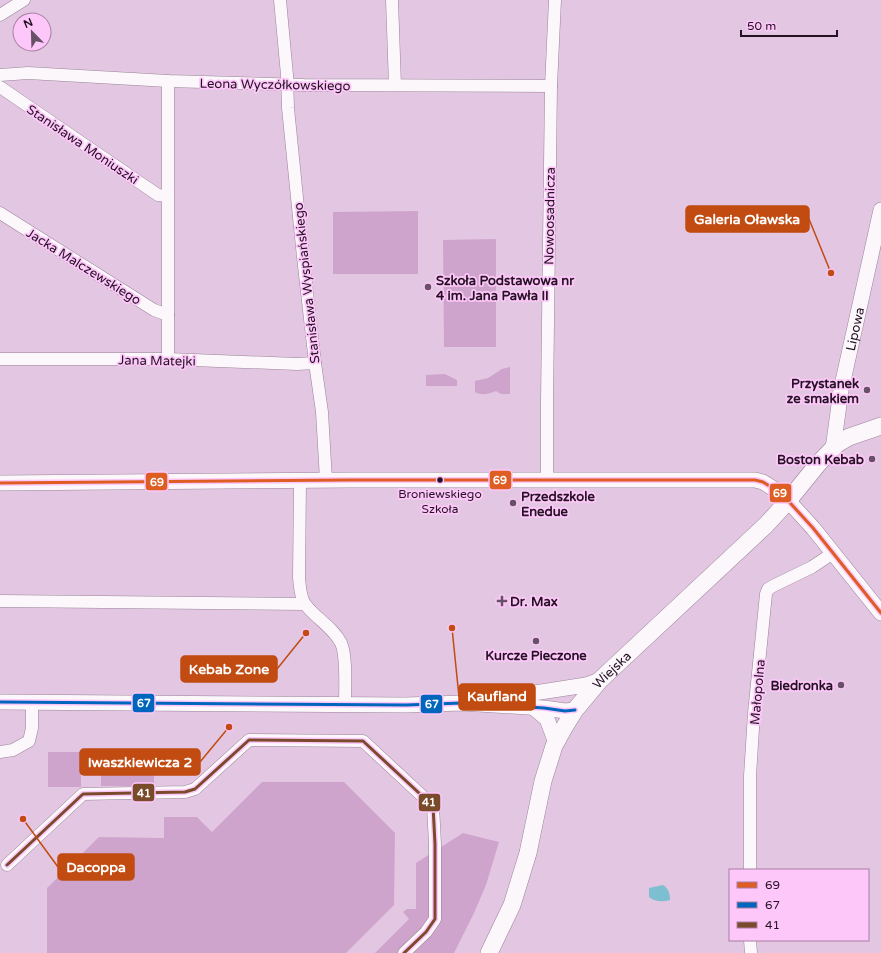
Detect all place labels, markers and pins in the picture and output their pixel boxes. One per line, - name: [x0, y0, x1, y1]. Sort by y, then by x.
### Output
- callout: Galeria Oławska: [686, 206, 809, 232]
- place label: Szkoła Podstawowa nr 4 im. Jana Pawła II: [436, 273, 575, 304]
- marker: Szkoła Podstawowa nr 4 im. Jana Pawła II: [423, 282, 433, 292]
- place label: Przystanek ze smakiem: [787, 376, 859, 407]
- marker: Przystanek ze smakiem: [862, 385, 872, 395]
- place label: Boston Kebab: [777, 452, 864, 468]
- marker: Boston Kebab: [867, 454, 877, 464]
- marker: Broniewskiego Szkoła: [435, 475, 445, 485]
- place label: Broniewskiego Szkoła: [398, 487, 482, 516]
- place label: Przedszkole Enedue: [521, 489, 595, 520]
- marker: Przedszkole Enedue: [508, 498, 518, 508]
- place label: Dr. Max: [510, 594, 558, 610]
- marker: Dr. Max: [497, 596, 507, 606]
- marker: Kurcze Pieczone: [531, 636, 541, 646]
- place label: Kurcze Pieczone: [485, 648, 587, 664]
- callout: Kebab Zone: [181, 656, 277, 682]
- place label: Biedronka: [770, 678, 833, 694]
- marker: Biedronka: [836, 680, 846, 690]
- callout: Kaufland: [459, 684, 535, 710]
- callout: Iwaszkiewicza 2: [80, 749, 200, 775]
- callout: Dacoppa: [58, 854, 134, 880]

